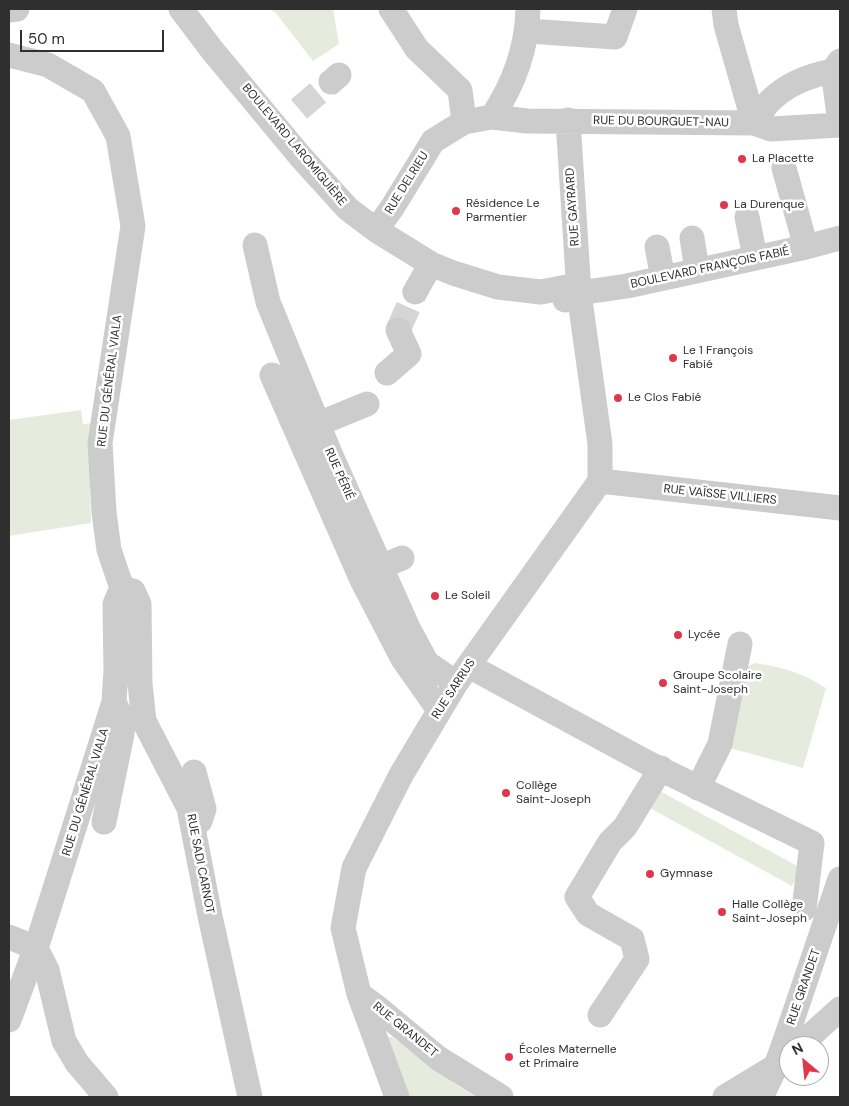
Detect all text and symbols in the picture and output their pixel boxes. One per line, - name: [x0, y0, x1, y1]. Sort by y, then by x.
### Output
- scale bar: [22, 20, 166, 52]
- text: 50 m: [28, 29, 65, 49]
- street label: BOULEVARD LAROMIGUIÈRE: [239, 81, 349, 209]
- street label: RUE DU BOURGUET-NAU: [593, 114, 729, 130]
- street label: RUE DELRIEU: [382, 149, 432, 217]
- place label: La Placette: [752, 152, 814, 166]
- marker: La Placette: [736, 153, 748, 165]
- street label: RUE GAYRARD: [563, 167, 583, 247]
- place label: Résidence Le Parmentier: [466, 197, 539, 225]
- place label: La Durenque: [734, 198, 804, 212]
- marker: La Durenque: [718, 199, 730, 211]
- marker: Résidence Le Parmentier: [450, 205, 462, 217]
- street label: BOULEVARD FRANÇOIS FABIÉ: [629, 244, 791, 292]
- street label: RUE DU GÉNÉRAL VIALA: [95, 314, 125, 448]
- place label: Le 1 François Fabié: [683, 344, 753, 372]
- marker: Le 1 François Fabié: [667, 352, 679, 364]
- place label: Le Clos Fabié: [628, 391, 701, 405]
- marker: Le Clos Fabié: [612, 392, 624, 404]
- street label: RUE PÉRIÉ: [321, 446, 357, 502]
- street label: RUE VAÏSSE VILLIERS: [663, 482, 777, 508]
- place label: Le Soleil: [445, 589, 490, 603]
- marker: Le Soleil: [429, 590, 441, 602]
- place label: Lycée: [688, 628, 720, 642]
- marker: Lycée: [672, 629, 684, 641]
- street label: RUE SARRUS: [429, 656, 479, 722]
- place label: Groupe Scolaire Saint-Joseph: [673, 669, 762, 697]
- marker: Groupe Scolaire Saint-Joseph: [657, 677, 669, 689]
- street label: RUE DU GÉNÉRAL VIALA: [60, 726, 112, 858]
- place label: Collège Saint-Joseph: [516, 779, 591, 807]
- marker: Collège Saint-Joseph: [500, 787, 512, 799]
- street label: RUE SADI CARNOT: [183, 813, 217, 915]
- place label: Gymnase: [660, 867, 713, 881]
- marker: Gymnase: [644, 868, 656, 880]
- place label: Halle Collège Saint-Joseph: [732, 898, 807, 926]
- marker: Halle Collège Saint-Joseph: [716, 906, 728, 918]
- street label: RUE GRANDET: [784, 947, 824, 1027]
- street label: RUE GRANDET: [370, 999, 440, 1061]
- north arrow: [779, 1036, 829, 1086]
- text: N: [789, 1038, 806, 1059]
- place label: Écoles Maternelle et Primaire: [519, 1043, 617, 1071]
- marker: Écoles Maternelle et Primaire: [503, 1051, 515, 1063]

